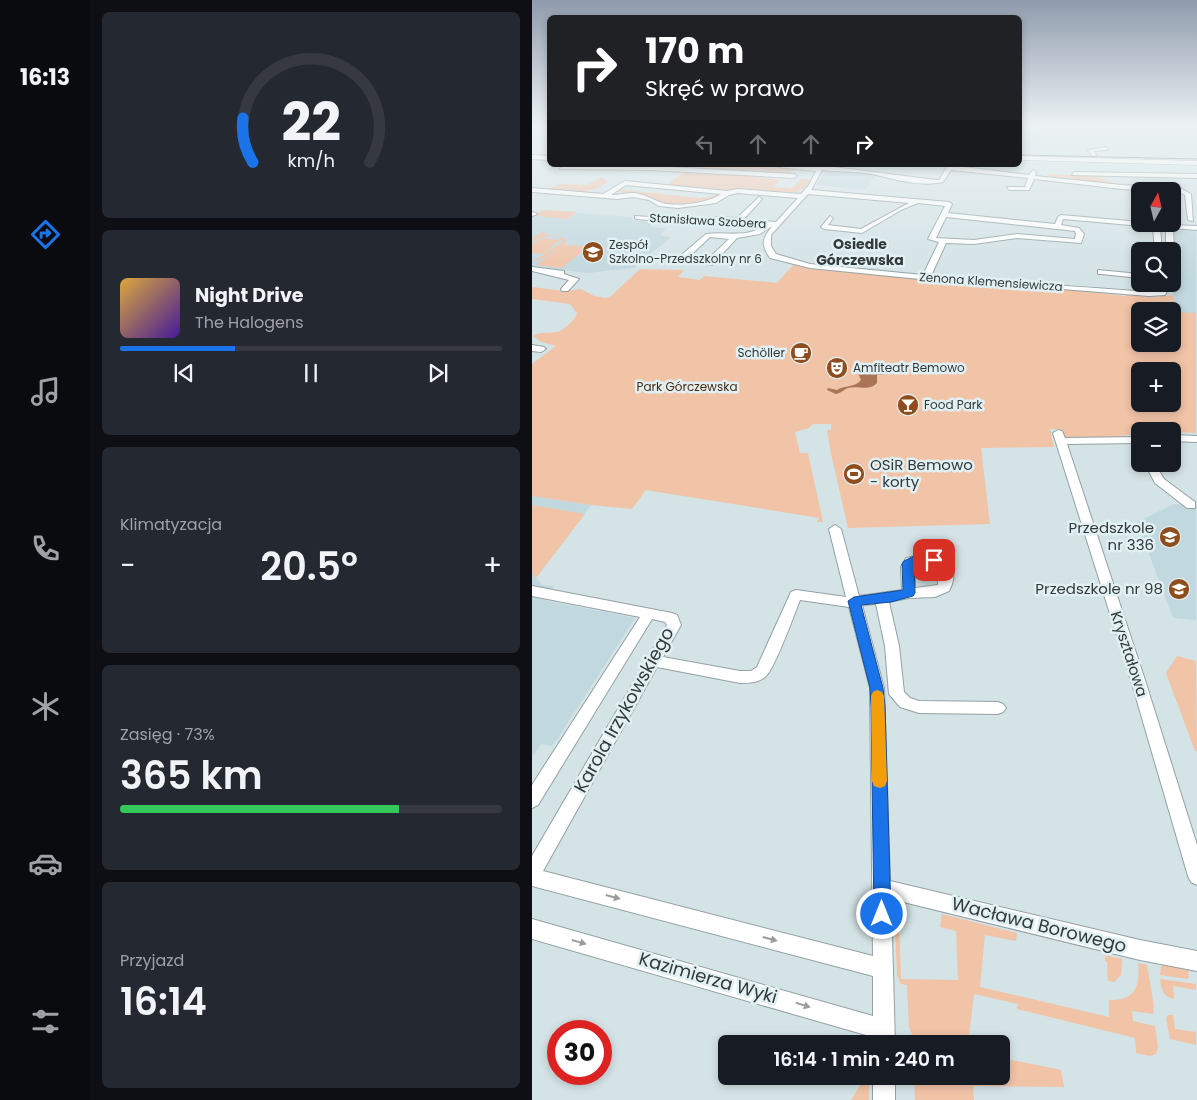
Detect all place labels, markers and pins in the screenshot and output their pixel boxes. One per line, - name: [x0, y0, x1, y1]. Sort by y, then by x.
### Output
- place label: Zespół Szkolno-Przedszkolny nr 6: [609, 236, 762, 267]
- school or university icon: Zespół Szkolno-Przedszkolny nr 6: [581, 240, 605, 264]
- cafe icon: Schöller: [789, 341, 813, 365]
- place label: Schöller: [737, 344, 786, 361]
- theatre icon: Amfiteatr Bemowo: [825, 356, 849, 380]
- place label: Amfiteatr Bemowo: [853, 359, 965, 376]
- bar icon: Food Park: [896, 393, 920, 417]
- place label: Food Park: [924, 396, 983, 413]
- place label: OSiR Bemowo - korty: [870, 454, 973, 492]
- sports icon: OSiR Bemowo - korty: [842, 462, 866, 486]
- place label: Przedszkole nr 336: [1068, 517, 1154, 555]
- school or university icon: Przedszkole nr 336: [1158, 525, 1182, 549]
- pin: [913, 539, 955, 581]
- school or university icon: Przedszkole nr 98: [1167, 577, 1191, 601]
- place label: Przedszkole nr 98: [1035, 578, 1163, 599]

